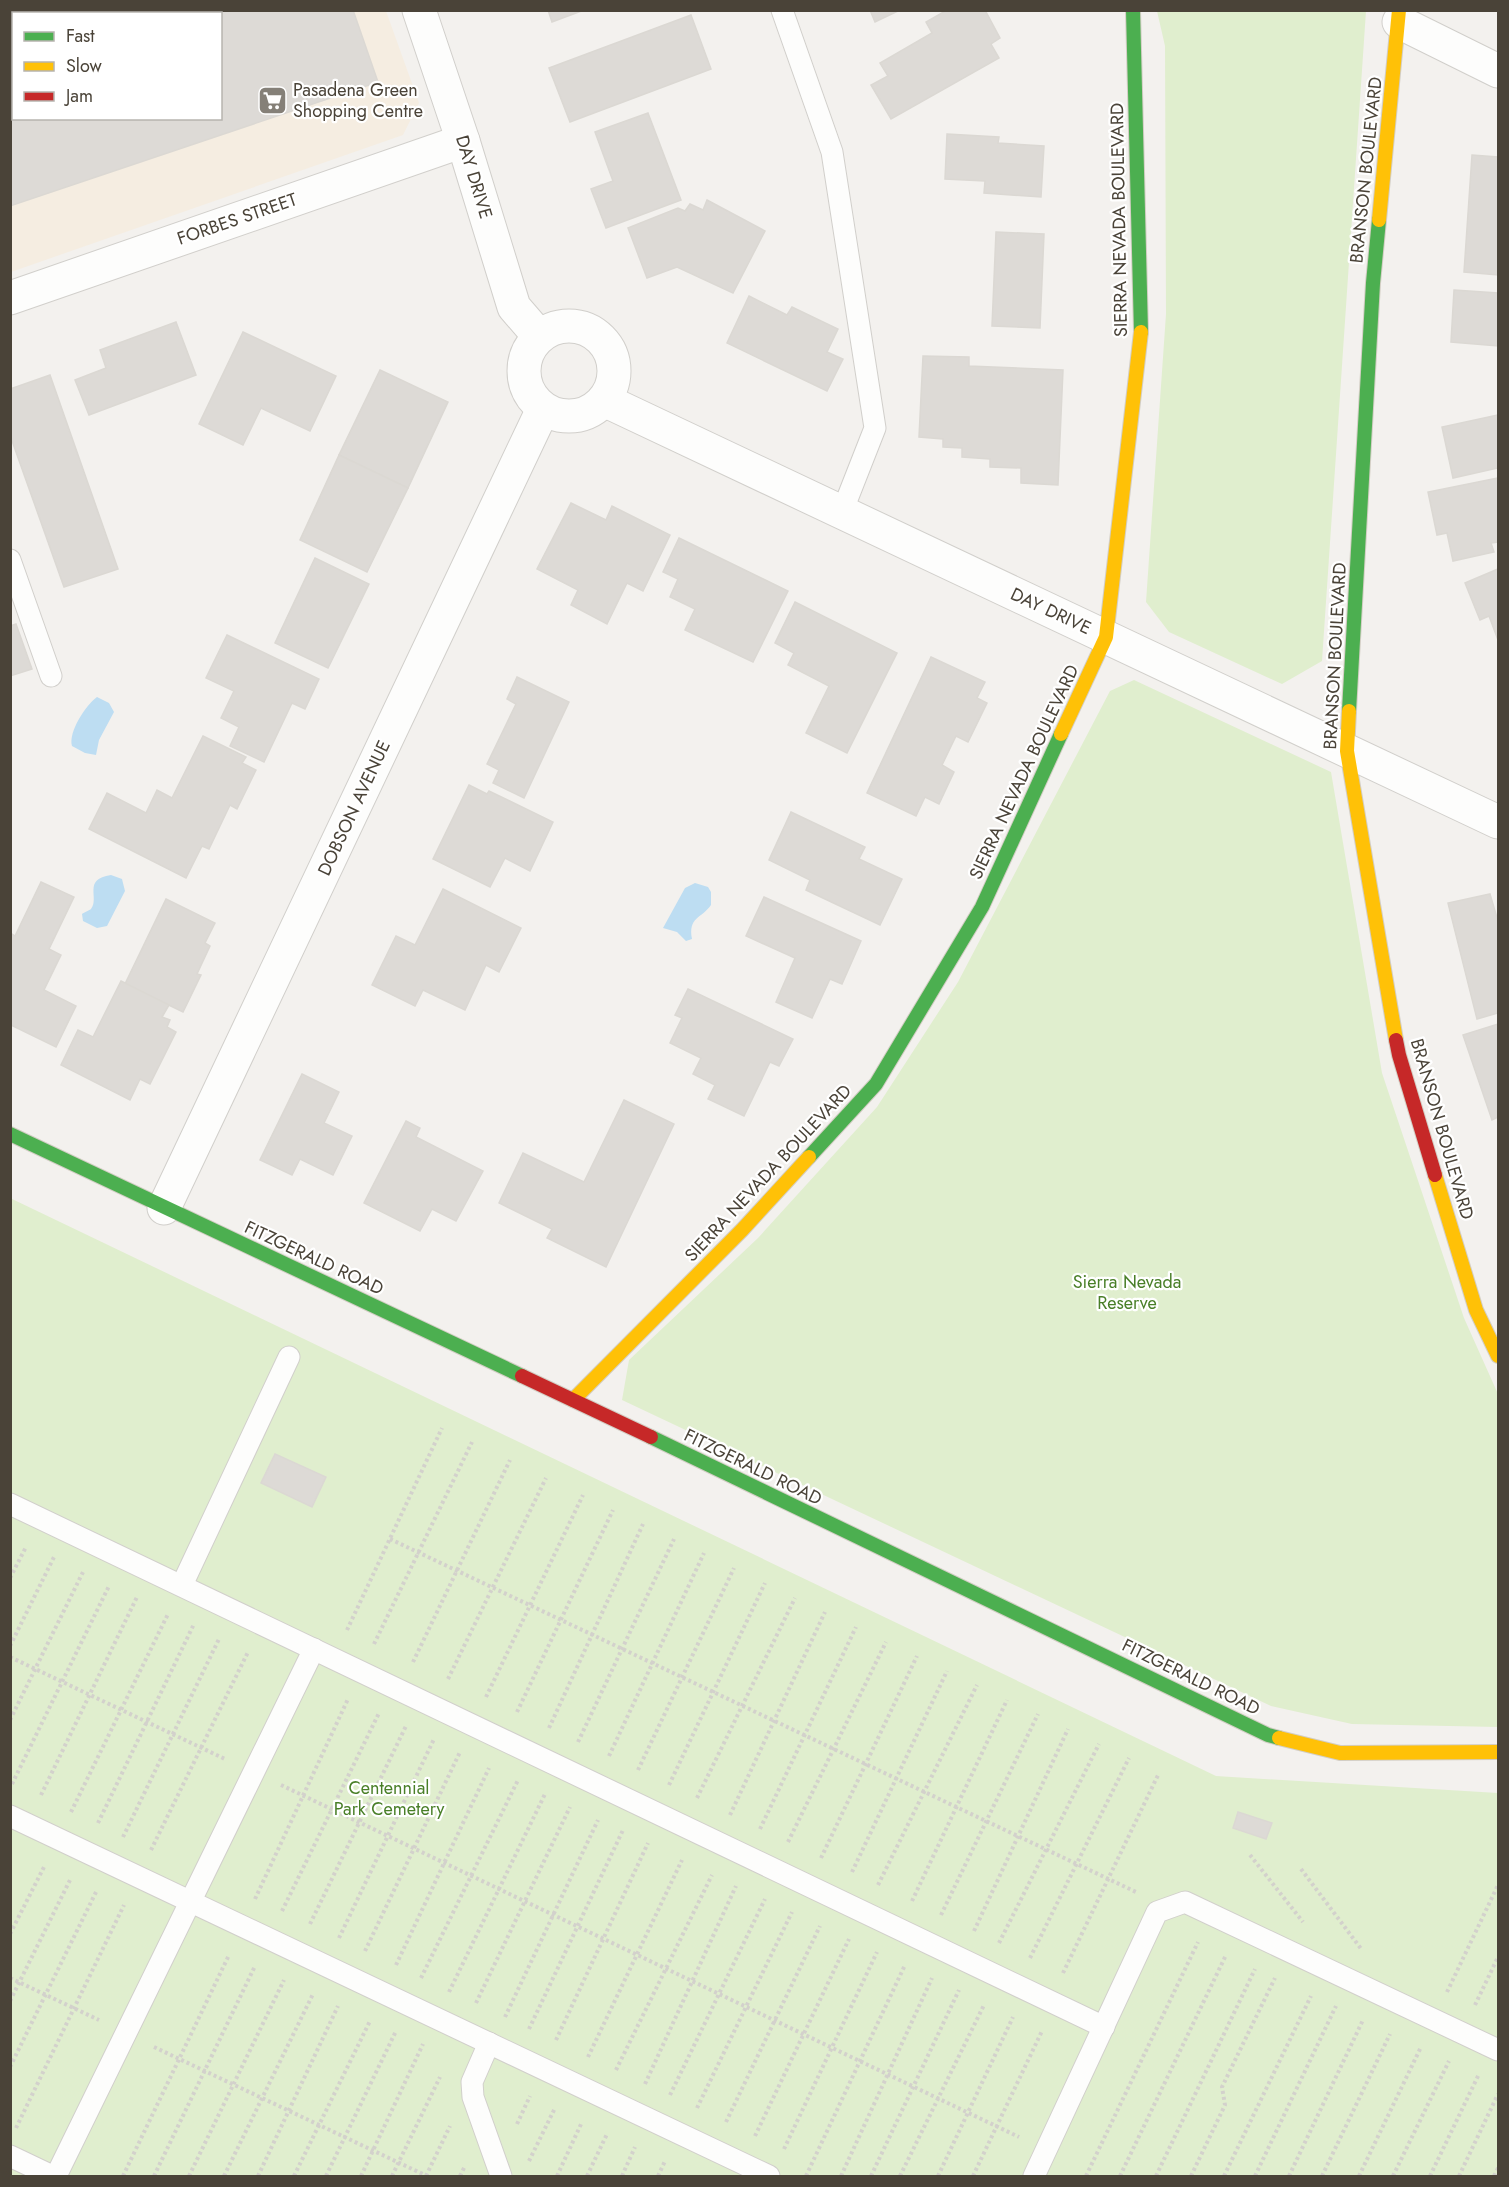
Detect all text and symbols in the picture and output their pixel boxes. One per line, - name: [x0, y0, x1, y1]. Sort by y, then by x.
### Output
- legend: [12, 12, 222, 120]
- text: Fast: [66, 23, 95, 49]
- text: Slow: [66, 53, 103, 79]
- street label: BRANSON BOULEVARD: [1343, 76, 1389, 264]
- place label: Pasadena Green Shopping Centre: [293, 77, 423, 124]
- text: Jam: [64, 83, 93, 109]
- supermarket icon: Pasadena Green Shopping Centre: [256, 84, 288, 116]
- street label: SIERRA NEVADA BOULEVARD: [1104, 103, 1134, 337]
- street label: DAY DRIVE: [449, 132, 499, 222]
- street label: FORBES STREET: [174, 186, 301, 252]
- street label: BRANSON BOULEVARD: [1317, 562, 1353, 750]
- street label: DAY DRIVE: [1006, 581, 1096, 641]
- street label: SIERRA NEVADA BOULEVARD: [963, 660, 1085, 884]
- street label: DOBSON AVENUE: [311, 736, 397, 880]
- street label: BRANSON BOULEVARD: [1404, 1035, 1480, 1223]
- street label: SIERRA NEVADA BOULEVARD: [679, 1078, 857, 1268]
- street label: FITZGERALD ROAD: [240, 1214, 388, 1302]
- park label: Sierra Nevada Reserve: [1073, 1269, 1181, 1316]
- street label: FITZGERALD ROAD: [680, 1422, 826, 1512]
- street label: FITZGERALD ROAD: [1118, 1632, 1264, 1722]
- park label: Centennial Park Cemetery: [334, 1775, 444, 1822]

